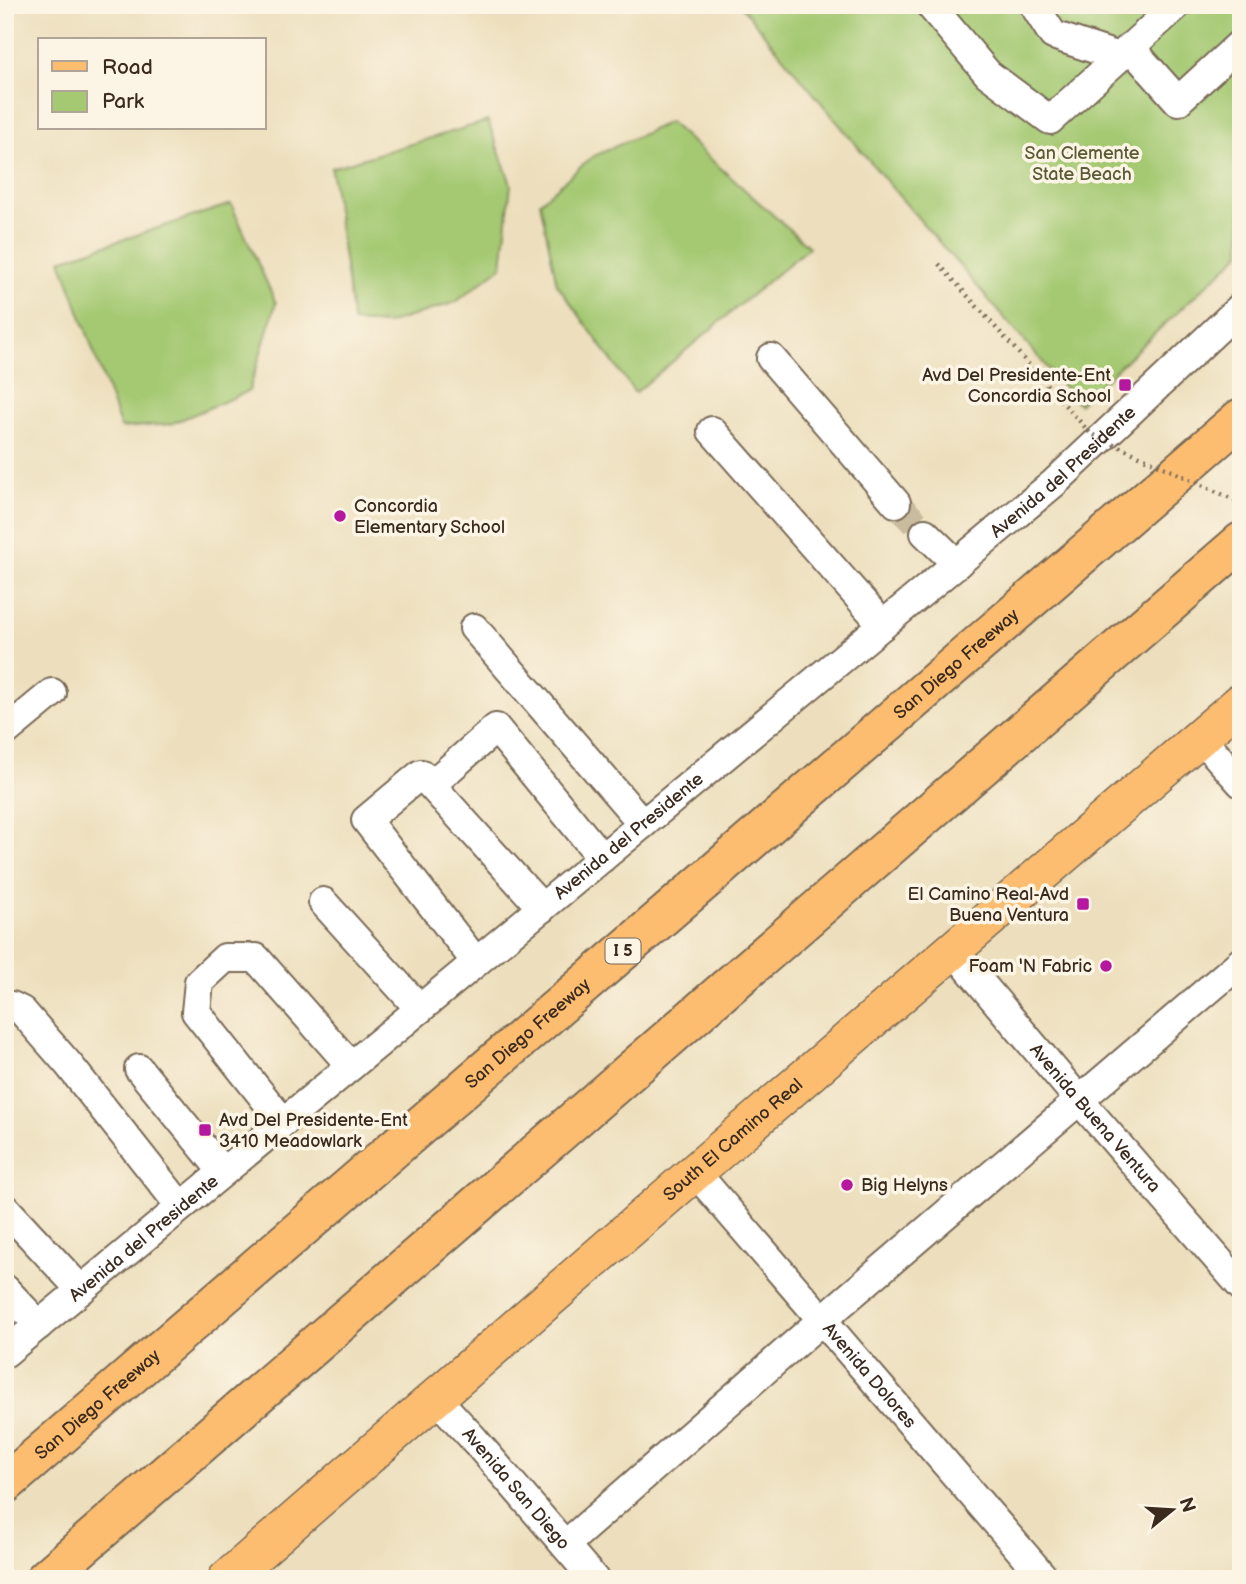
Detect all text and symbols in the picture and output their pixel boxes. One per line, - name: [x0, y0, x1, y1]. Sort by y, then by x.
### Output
- legend: [38, 38, 266, 130]
- text: Road: [102, 55, 153, 80]
- text: Park: [102, 89, 145, 114]
- park label: San Clemente State Beach: [1025, 143, 1140, 185]
- place label: Avd Del Presidente-Ent Concordia School: [922, 365, 1111, 407]
- marker: Avd Del Presidente-Ent Concordia School: [1117, 377, 1133, 393]
- street label: Avenida del Presidente: [986, 401, 1140, 542]
- place label: Concordia Elementary School: [354, 496, 505, 538]
- marker: Concordia Elementary School: [332, 508, 348, 524]
- street label: San Diego Freeway: [889, 604, 1024, 723]
- street label: Avenida del Presidente: [550, 768, 708, 904]
- place label: El Camino Real-Avd Buena Ventura: [908, 884, 1069, 926]
- marker: El Camino Real-Avd Buena Ventura: [1075, 896, 1091, 912]
- road number: I 5: [606, 939, 640, 964]
- place label: Foam 'N Fabric: [968, 956, 1092, 977]
- marker: Foam 'N Fabric: [1098, 958, 1114, 974]
- street label: San Diego Freeway: [461, 973, 595, 1093]
- street label: Avenida Buena Ventura: [1026, 1039, 1165, 1197]
- street label: South El Camino Real: [659, 1074, 807, 1205]
- place label: Avd Del Presidente-Ent 3410 Meadowlark: [219, 1110, 408, 1152]
- marker: Avd Del Presidente-Ent 3410 Meadowlark: [197, 1122, 213, 1138]
- street label: Avenida del Presidente: [65, 1170, 223, 1306]
- place label: Big Helyns: [861, 1175, 948, 1196]
- marker: Big Helyns: [839, 1177, 855, 1193]
- street label: Avenida Dolores: [819, 1318, 921, 1432]
- street label: San Diego Freeway: [31, 1344, 165, 1464]
- street label: Avenida San Diego: [458, 1423, 574, 1554]
- north arrow: [1138, 1476, 1208, 1546]
- text: N: [1174, 1495, 1200, 1516]

